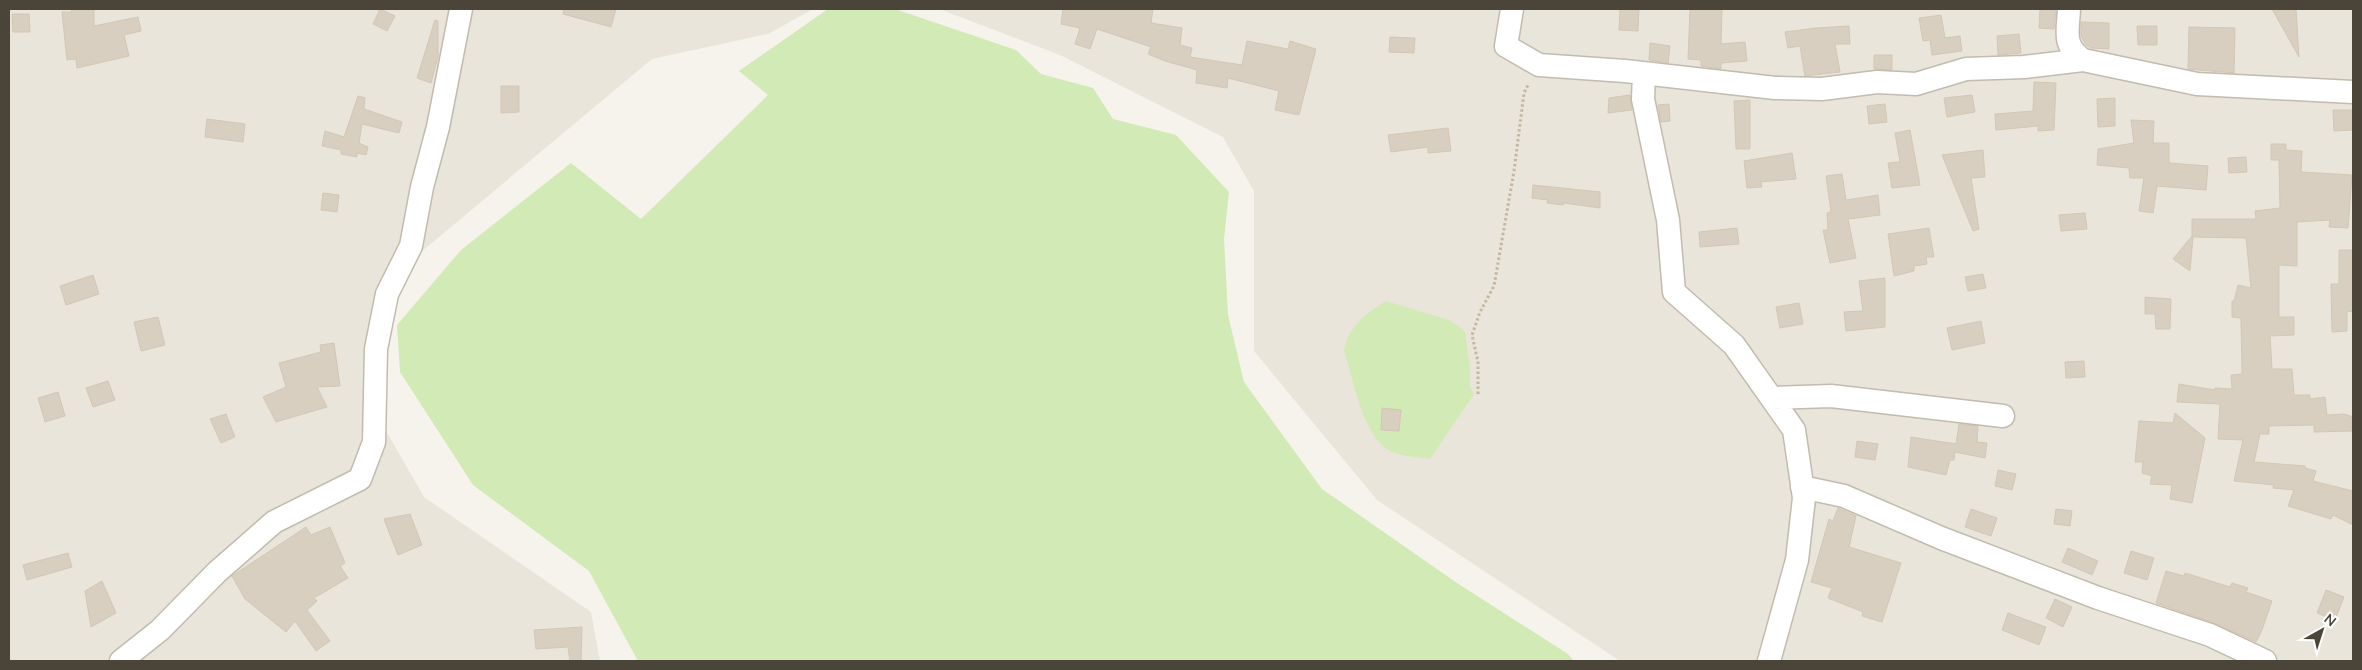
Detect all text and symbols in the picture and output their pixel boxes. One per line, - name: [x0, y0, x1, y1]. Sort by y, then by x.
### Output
- north arrow: [2297, 605, 2347, 655]
- text: N: [2320, 610, 2340, 630]

